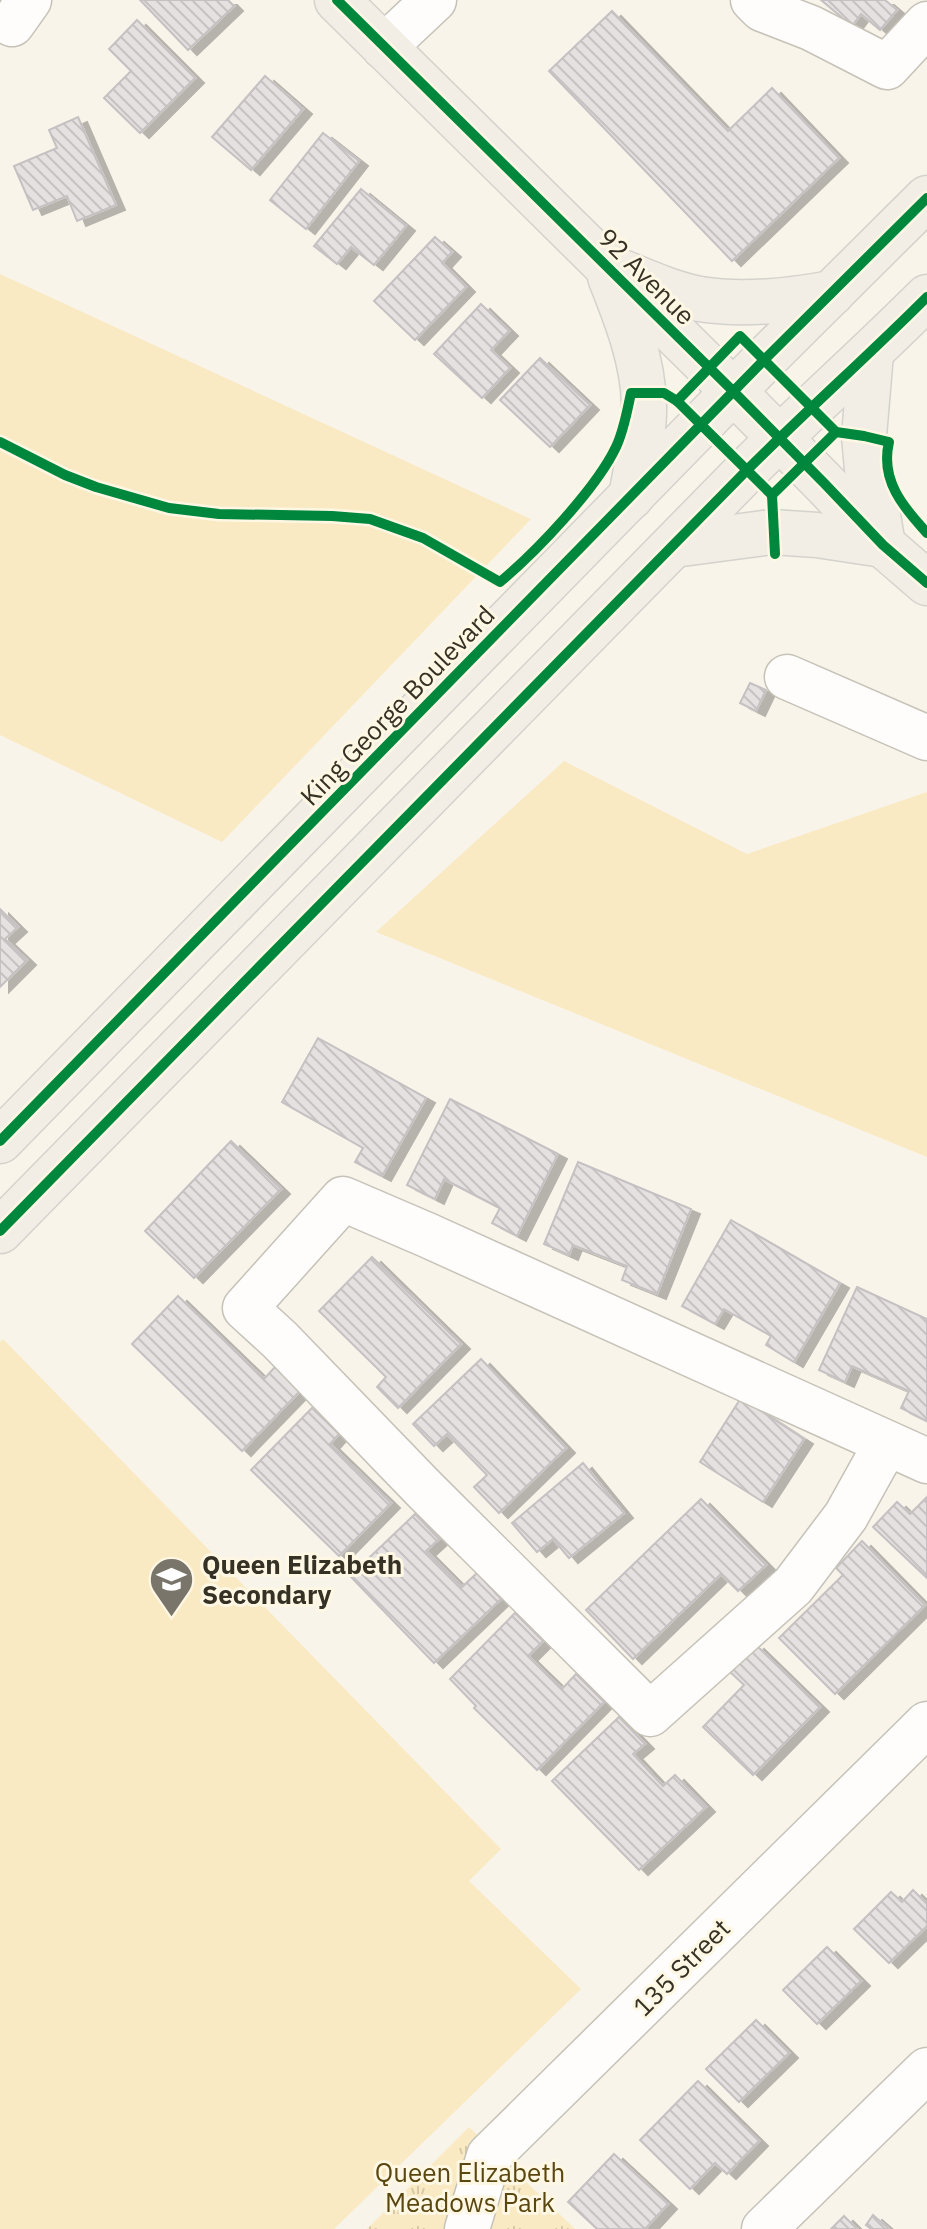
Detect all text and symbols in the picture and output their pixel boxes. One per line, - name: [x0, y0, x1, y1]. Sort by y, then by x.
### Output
- street label: 92 Avenue: [591, 220, 703, 332]
- street label: King George Boulevard: [292, 598, 502, 812]
- place label: Queen Elizabeth Secondary: [202, 1547, 402, 1611]
- school or university icon: Queen Elizabeth Secondary: [147, 1555, 195, 1618]
- street label: 135 Street: [625, 1911, 737, 2023]
- park label: Queen Elizabeth Meadows Park: [375, 2155, 565, 2219]

